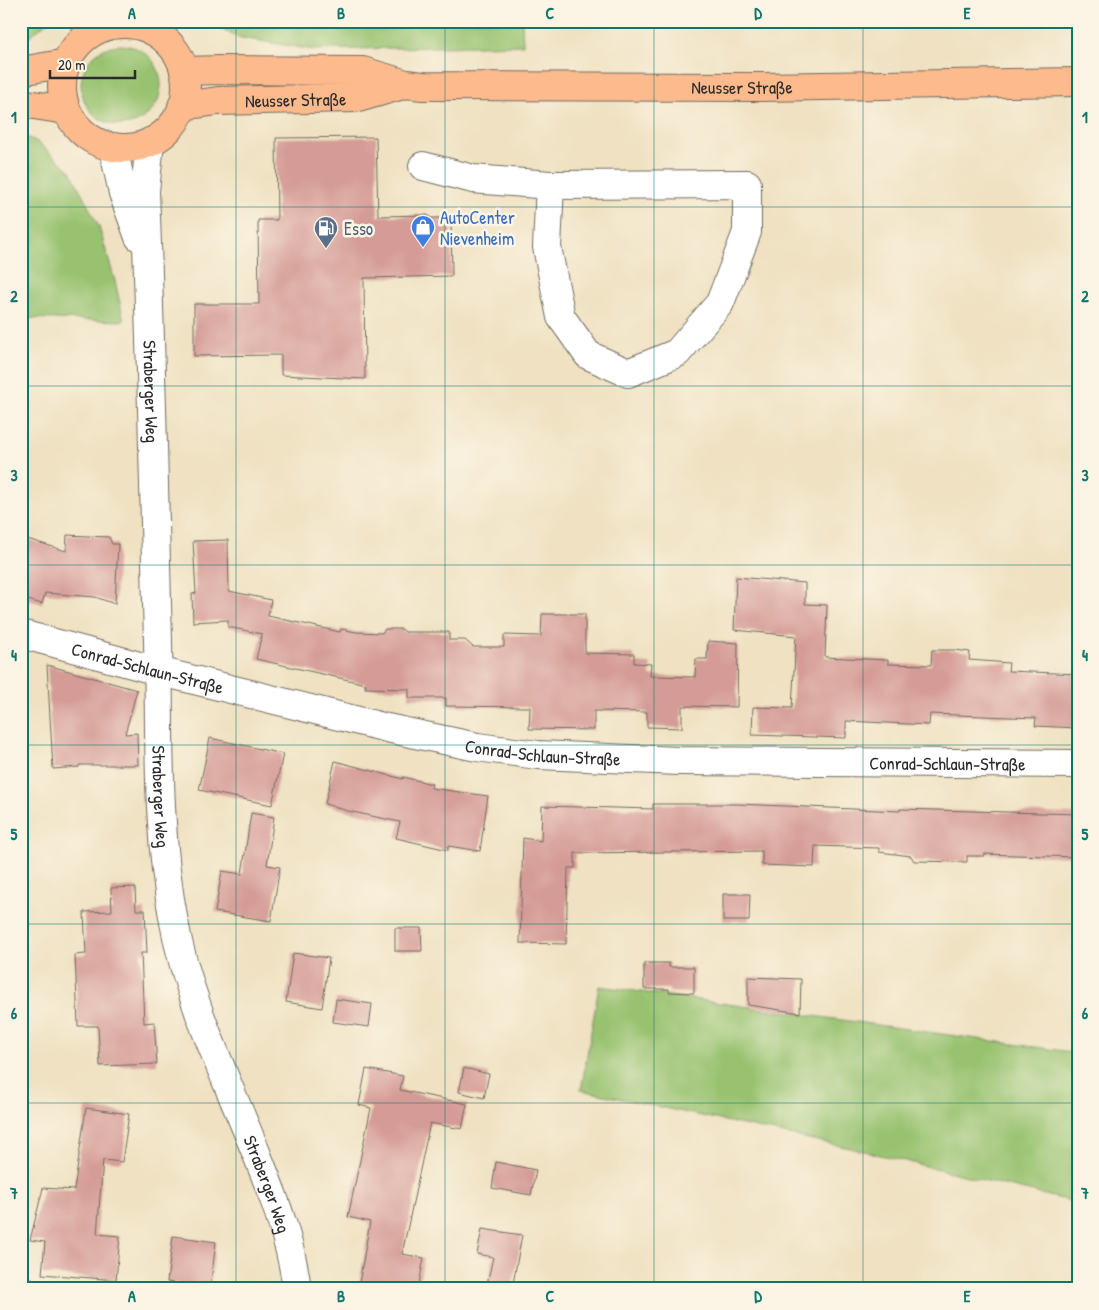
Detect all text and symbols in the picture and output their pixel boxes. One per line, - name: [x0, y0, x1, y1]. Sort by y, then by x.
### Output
- text: A: [128, 2, 136, 24]
- text: B: [337, 2, 345, 24]
- text: C: [546, 2, 555, 24]
- text: D: [754, 2, 762, 24]
- text: E: [963, 2, 971, 24]
- scale bar: [50, 48, 135, 80]
- text: 20 m: [58, 54, 85, 75]
- street label: Neusser Straße: [691, 74, 793, 100]
- street label: Neusser Straße: [245, 86, 347, 113]
- text: 1: [11, 106, 17, 128]
- text: 1: [1082, 106, 1088, 128]
- place label: AutoCenter Nievenheim: [440, 205, 515, 251]
- shop icon: AutoCenter Nievenheim: [410, 214, 436, 248]
- fuel station icon: Esso: [313, 215, 339, 249]
- place label: Esso: [344, 216, 373, 241]
- text: 2: [10, 285, 18, 307]
- text: 2: [1081, 285, 1089, 307]
- street label: Straberger Weg: [138, 340, 165, 443]
- text: 3: [10, 464, 18, 486]
- text: 3: [1081, 464, 1089, 486]
- street label: Conrad-Schlaun-Straße: [69, 636, 226, 699]
- text: 4: [11, 644, 17, 666]
- text: 4: [1082, 644, 1088, 666]
- street label: Conrad-Schlaun-Straße: [463, 732, 621, 771]
- street label: Straberger Weg: [147, 745, 176, 849]
- street label: Conrad-Schlaun-Straße: [869, 750, 1026, 776]
- text: 5: [11, 823, 18, 845]
- text: 5: [1082, 823, 1089, 845]
- text: 6: [11, 1002, 18, 1024]
- text: 6: [1082, 1002, 1089, 1024]
- street label: Straberger Weg: [238, 1131, 297, 1236]
- text: 7: [9, 1182, 18, 1204]
- text: 7: [1080, 1182, 1089, 1204]
- text: A: [128, 1285, 136, 1307]
- text: B: [337, 1285, 345, 1307]
- text: C: [546, 1285, 555, 1307]
- text: D: [754, 1285, 762, 1307]
- text: E: [963, 1285, 971, 1307]

